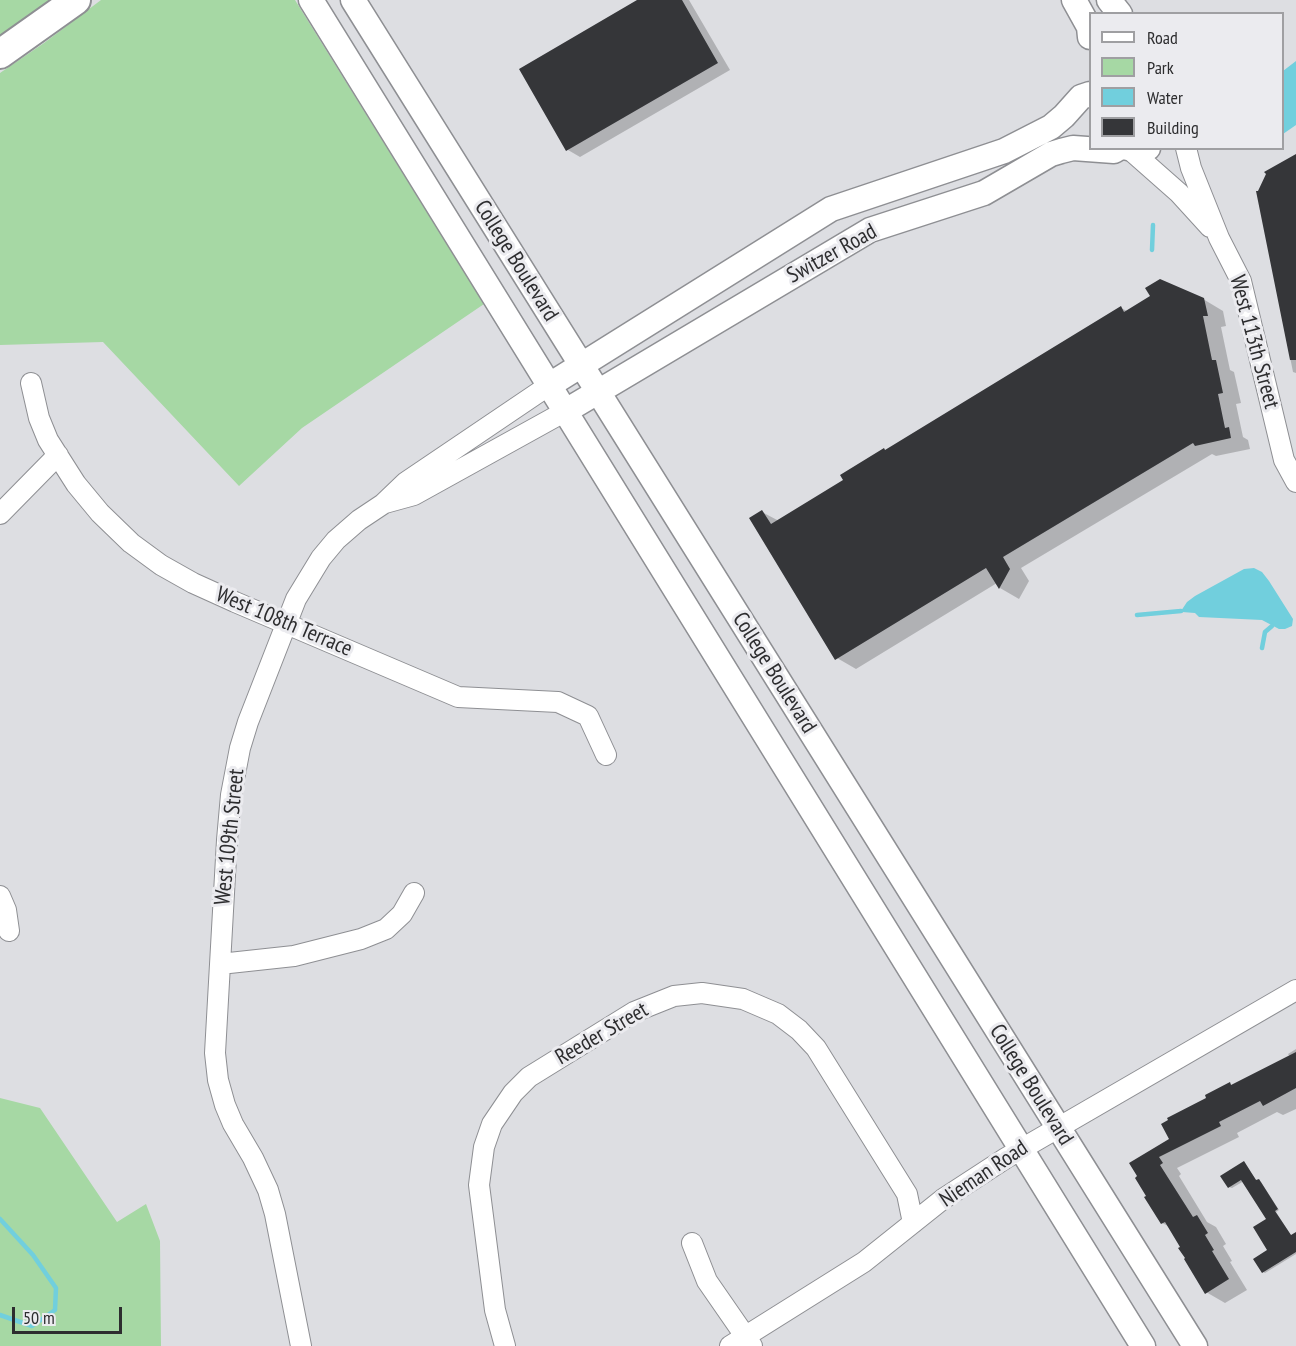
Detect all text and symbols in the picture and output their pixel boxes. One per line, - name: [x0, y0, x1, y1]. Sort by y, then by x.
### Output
- legend: [1089, 12, 1284, 150]
- text: Road: [1147, 26, 1178, 49]
- text: Park: [1147, 56, 1174, 79]
- text: Water: [1147, 86, 1183, 109]
- text: Building: [1147, 116, 1199, 139]
- street label: College Boulevard: [468, 196, 564, 326]
- street label: Switzer Road: [783, 219, 881, 289]
- street label: West 113th Street: [1224, 272, 1284, 412]
- street label: West 108th Terrace: [212, 581, 356, 663]
- street label: College Boulevard: [726, 608, 822, 738]
- street label: West 109th Street: [210, 768, 250, 906]
- street label: Reeder Street: [551, 997, 653, 1071]
- street label: College Boulevard: [983, 1020, 1079, 1150]
- street label: Nieman Road: [935, 1135, 1033, 1213]
- scale bar: [15, 1295, 124, 1333]
- text: 50 m: [23, 1306, 55, 1329]

